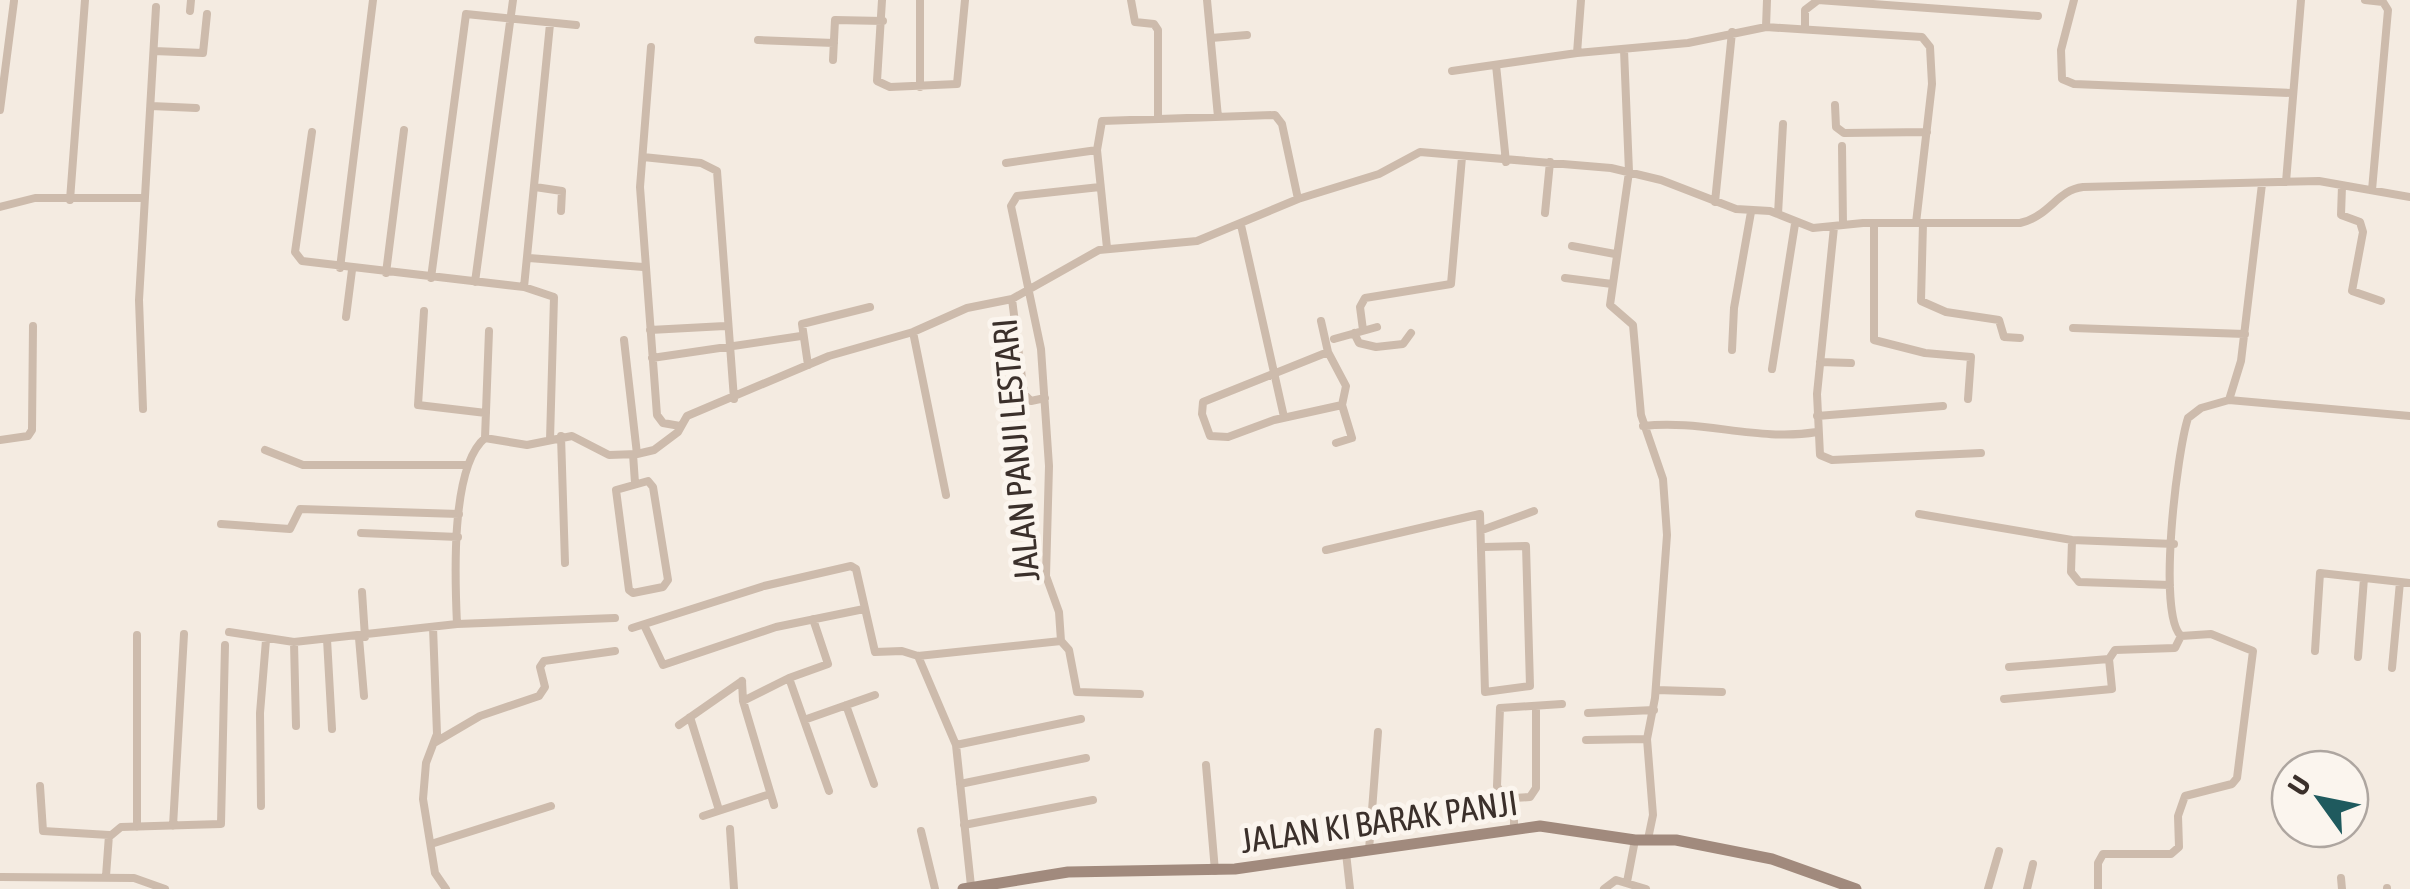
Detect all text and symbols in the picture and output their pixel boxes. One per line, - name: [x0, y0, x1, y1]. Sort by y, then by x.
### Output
- street label: JALAN PANJI LESTARI: [984, 317, 1046, 583]
- north arrow: [2270, 749, 2370, 849]
- text: U: [2281, 770, 2317, 801]
- street label: JALAN KI BARAK PANJI: [1238, 782, 1520, 860]

